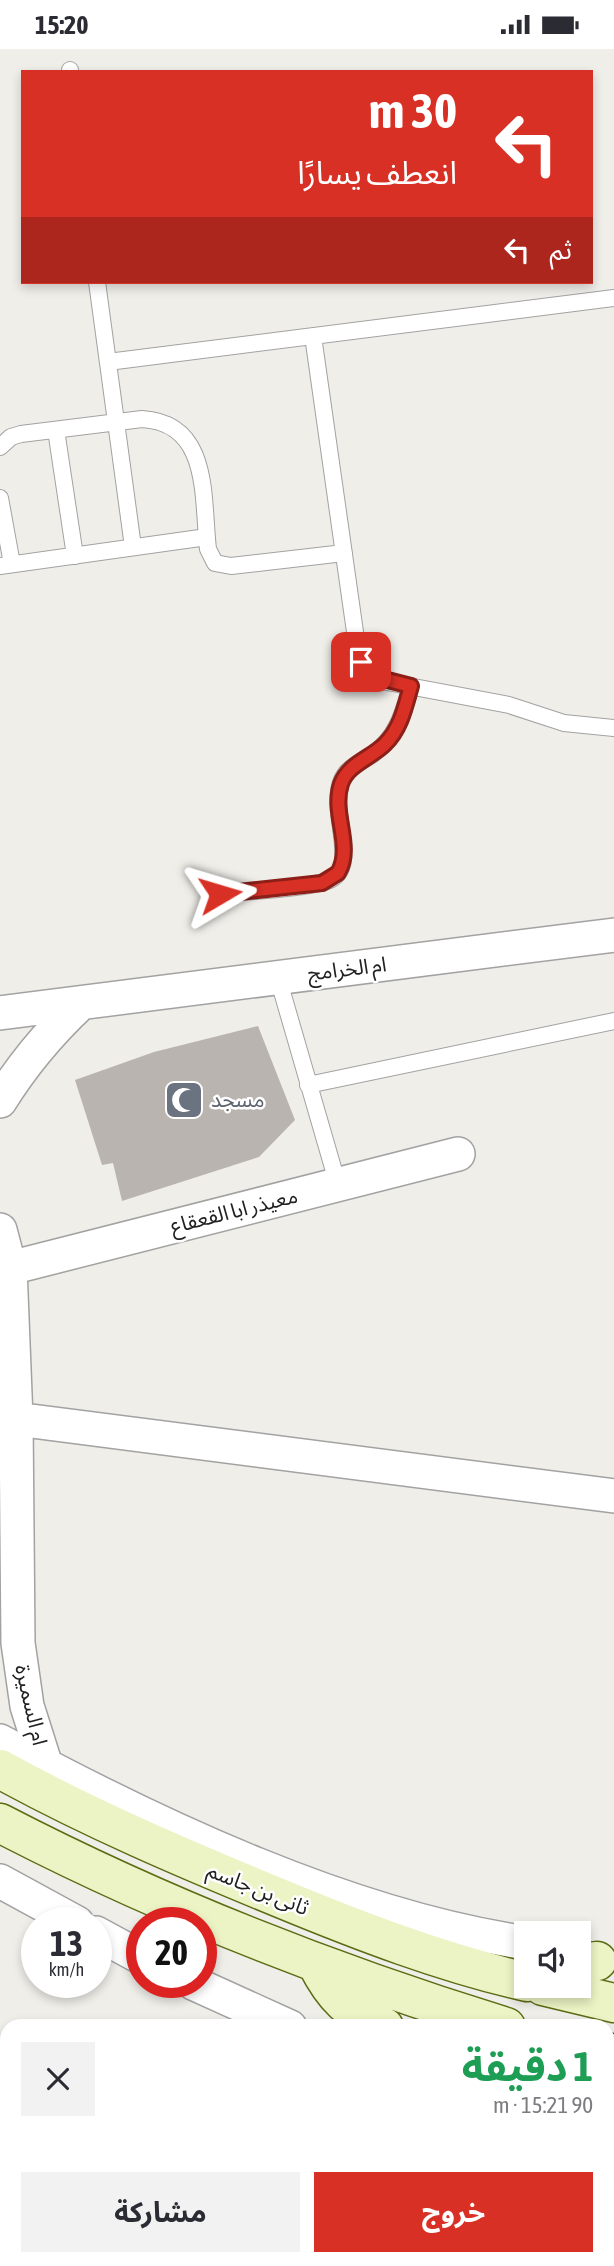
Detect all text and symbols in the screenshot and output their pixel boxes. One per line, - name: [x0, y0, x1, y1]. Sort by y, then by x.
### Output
- text: 15:20: [35, 10, 89, 40]
- text: 30 m: [369, 82, 457, 138]
- icon: left: [481, 98, 572, 189]
- text: انعطف يسارًا: [297, 154, 457, 191]
- icon: left: [498, 231, 536, 269]
- text: ثم: [550, 235, 572, 265]
- pin: [331, 632, 391, 692]
- icon: arrive: [342, 643, 380, 681]
- position arrow: [183, 857, 257, 931]
- street label: ام الخرامج: [306, 951, 388, 990]
- mosque icon: مسجد: [163, 1079, 205, 1121]
- place label: مسجد: [211, 1087, 264, 1111]
- street label: معيذر ابا القعقاع: [168, 1183, 301, 1241]
- street label: ام السميرة: [6, 1662, 53, 1749]
- street label: ثانى بن جاسم: [203, 1857, 312, 1923]
- speed limit sign: 20: [126, 1907, 217, 1998]
- map controls: [514, 1921, 591, 1998]
- button: sound: [514, 1921, 591, 1998]
- text: 13: [50, 1923, 83, 1963]
- text: km/h: [49, 1959, 84, 1980]
- button: close: [21, 2042, 95, 2116]
- text: 1 دقيقة: [462, 2042, 593, 2090]
- text: 90 m · 15:21: [493, 2092, 593, 2118]
- button: مشاركة: [21, 2172, 300, 2252]
- button: خروج: [314, 2172, 593, 2252]

